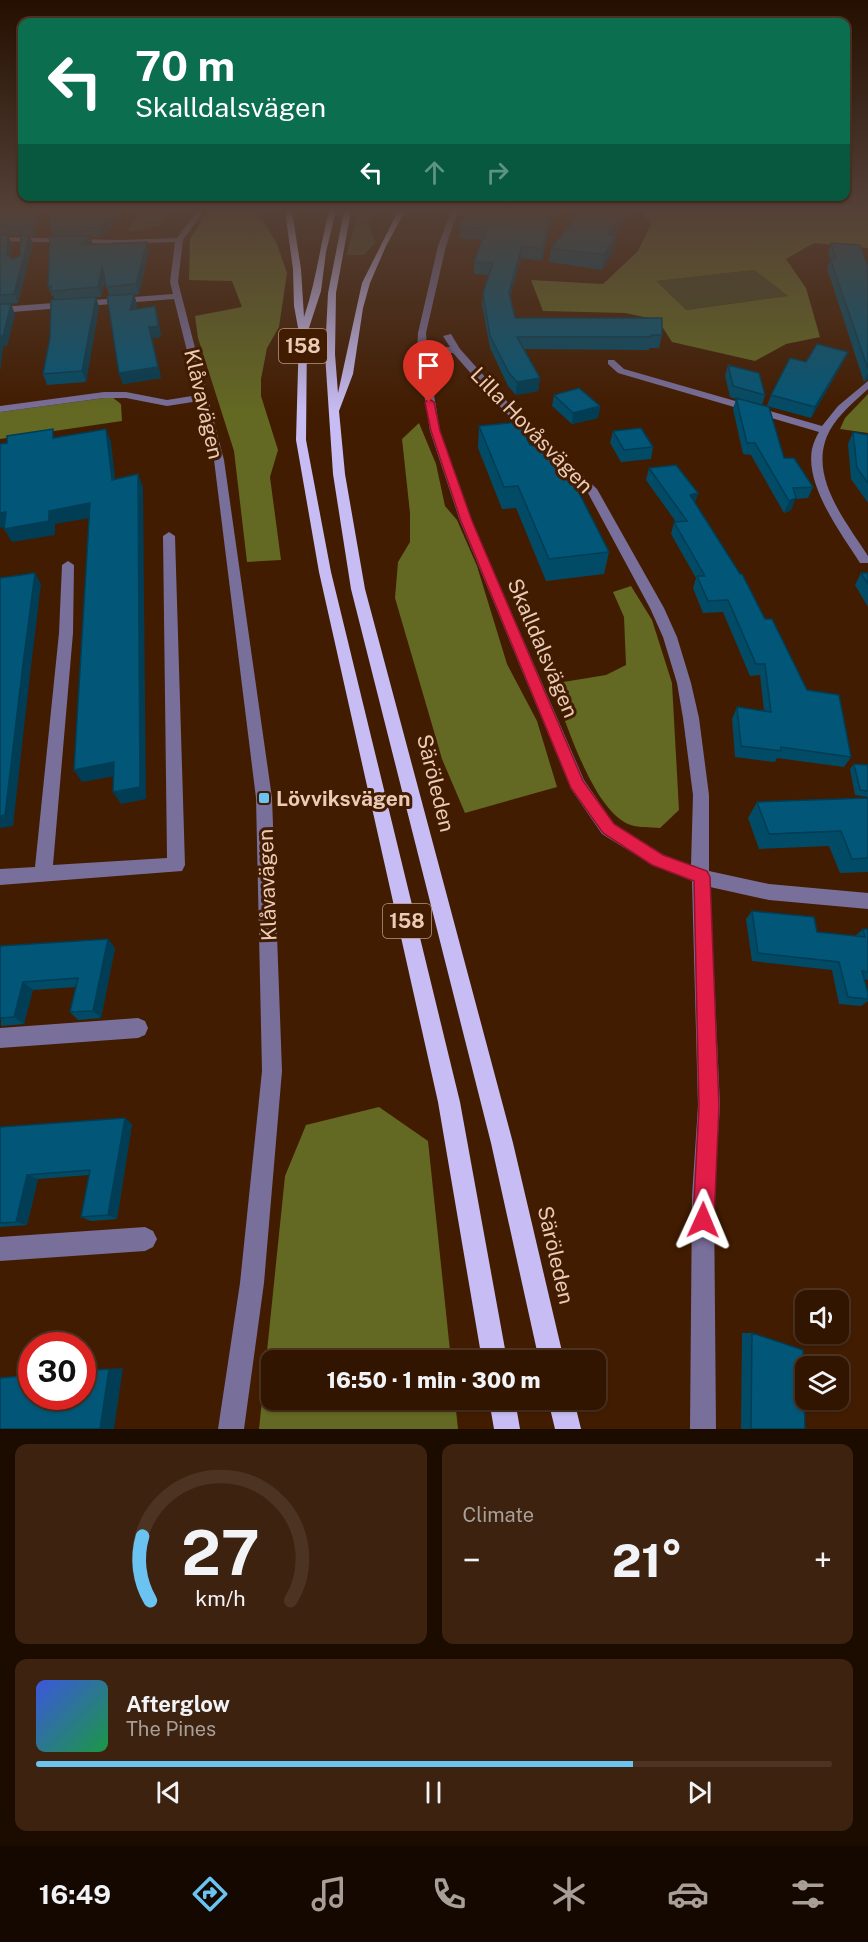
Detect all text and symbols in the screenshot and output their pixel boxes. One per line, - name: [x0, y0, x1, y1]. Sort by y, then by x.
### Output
- text: 70 m: [135, 41, 235, 90]
- icon: left: [36, 42, 114, 120]
- text: Skalldalsvägen: [135, 91, 326, 123]
- icon: left: [355, 156, 388, 189]
- icon: ahead: [418, 156, 451, 189]
- icon: right: [481, 156, 514, 189]
- road number: 158: [279, 329, 327, 363]
- pin: [403, 340, 454, 402]
- street label: Klåvavägen: [179, 347, 229, 461]
- icon: arrive: [412, 349, 445, 382]
- street label: Lilla Hovåsvägen: [466, 362, 598, 498]
- street label: Skalldalsvägen: [502, 575, 584, 721]
- street label: Säröleden: [412, 732, 460, 834]
- place label: Lövviksvägen: [276, 786, 410, 811]
- marker: Lövviksvägen: [257, 791, 271, 805]
- street label: Klåvavägen: [253, 829, 281, 941]
- road number: 158: [383, 904, 431, 938]
- position arrow: [671, 1188, 735, 1252]
- street label: Säröleden: [533, 1204, 579, 1306]
- map controls: [795, 1290, 849, 1410]
- button: sound: [795, 1290, 849, 1344]
- speed limit sign: 30: [18, 1332, 96, 1410]
- button: layers: [795, 1356, 849, 1410]
- text: 16:50 · 1 min · 300 m: [326, 1367, 541, 1393]
- text: Climate: [463, 1503, 534, 1527]
- text: 27: [181, 1516, 260, 1589]
- text: 21°: [612, 1534, 683, 1587]
- text: −: [463, 1541, 481, 1579]
- text: +: [814, 1541, 832, 1579]
- text: km/h: [196, 1586, 246, 1611]
- text: Afterglow: [126, 1691, 230, 1717]
- text: The Pines: [126, 1717, 216, 1741]
- icon: previous: [152, 1776, 185, 1809]
- icon: pause: [417, 1776, 450, 1809]
- icon: next: [683, 1776, 716, 1809]
- icon: directions: [189, 1873, 231, 1915]
- icon: music: [308, 1873, 350, 1915]
- icon: phone: [428, 1873, 470, 1915]
- icon: climate: [548, 1873, 590, 1915]
- icon: car: [667, 1873, 709, 1915]
- icon: filters: [787, 1873, 829, 1915]
- text: 16:49: [39, 1878, 111, 1910]

